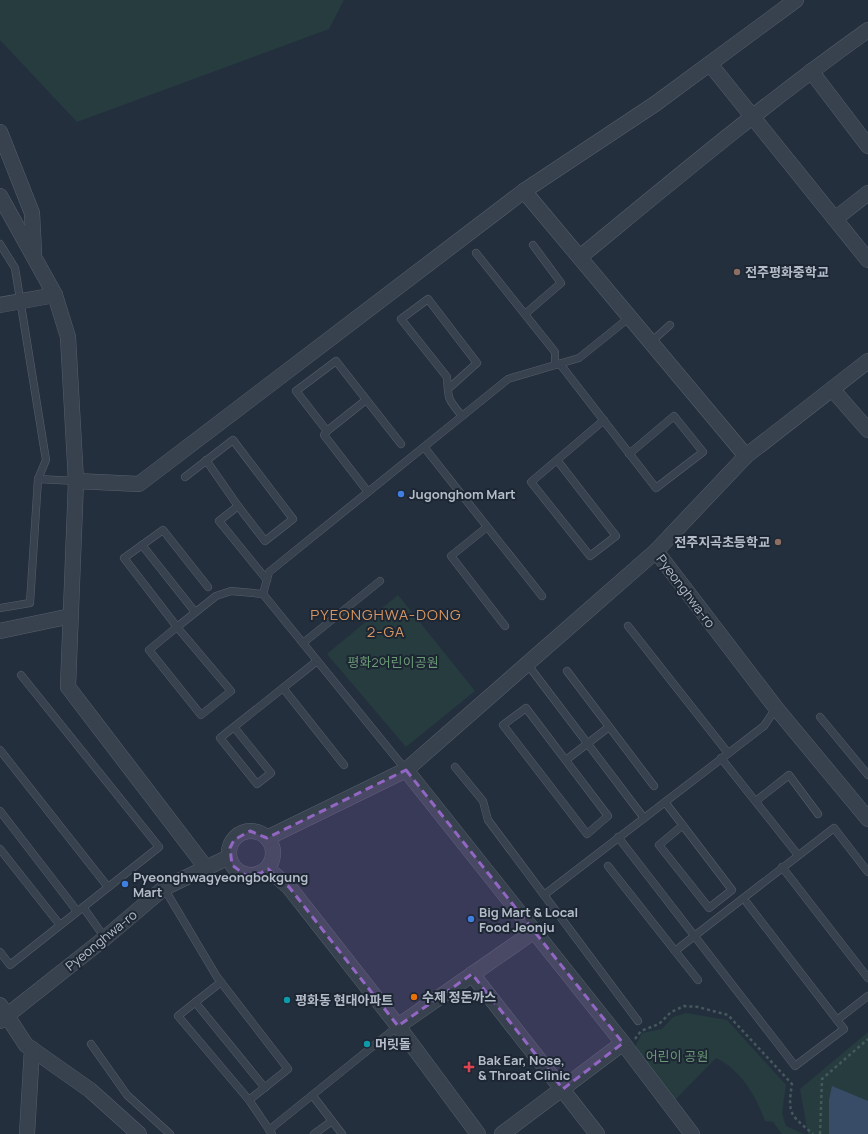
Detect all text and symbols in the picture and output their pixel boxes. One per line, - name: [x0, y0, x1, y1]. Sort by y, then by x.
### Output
- place label: 전주평화중학교: [745, 263, 829, 281]
- marker: 전주평화중학교: [732, 267, 742, 277]
- place label: Jugonghom Mart: [409, 485, 516, 503]
- marker: Jugonghom Mart: [396, 489, 406, 499]
- place label: 전주지곡초등학교: [674, 533, 770, 551]
- marker: 전주지곡초등학교: [773, 537, 783, 547]
- street label: Pyeonghwa-ro: [653, 551, 720, 632]
- district label: PYEONGHWA-DONG 2-GA: [310, 604, 462, 642]
- park label: 평화2어린이공원: [347, 653, 439, 671]
- place label: Pyeonghwagyeongbokgung Mart: [133, 868, 308, 901]
- marker: Pyeonghwagyeongbokgung Mart: [120, 879, 130, 889]
- place label: Big Mart & Local Food Jeonju: [479, 903, 578, 936]
- street label: Pyeonghwa-ro: [61, 905, 141, 974]
- marker: Big Mart & Local Food Jeonju: [466, 914, 476, 924]
- place label: 수제 정돈까스: [422, 988, 496, 1006]
- place label: 평화동 현대아파트: [295, 991, 393, 1009]
- marker: 수제 정돈까스: [409, 992, 419, 1002]
- marker: 평화동 현대아파트: [282, 995, 292, 1005]
- place label: 머릿돌: [375, 1035, 411, 1053]
- marker: 머릿돌: [362, 1039, 372, 1049]
- park label: 어린이 공원: [646, 1047, 708, 1065]
- place label: Bak Ear, Nose, & Throat Clinic: [478, 1051, 571, 1084]
- marker: Bak Ear, Nose, & Throat Clinic: [463, 1061, 475, 1073]

